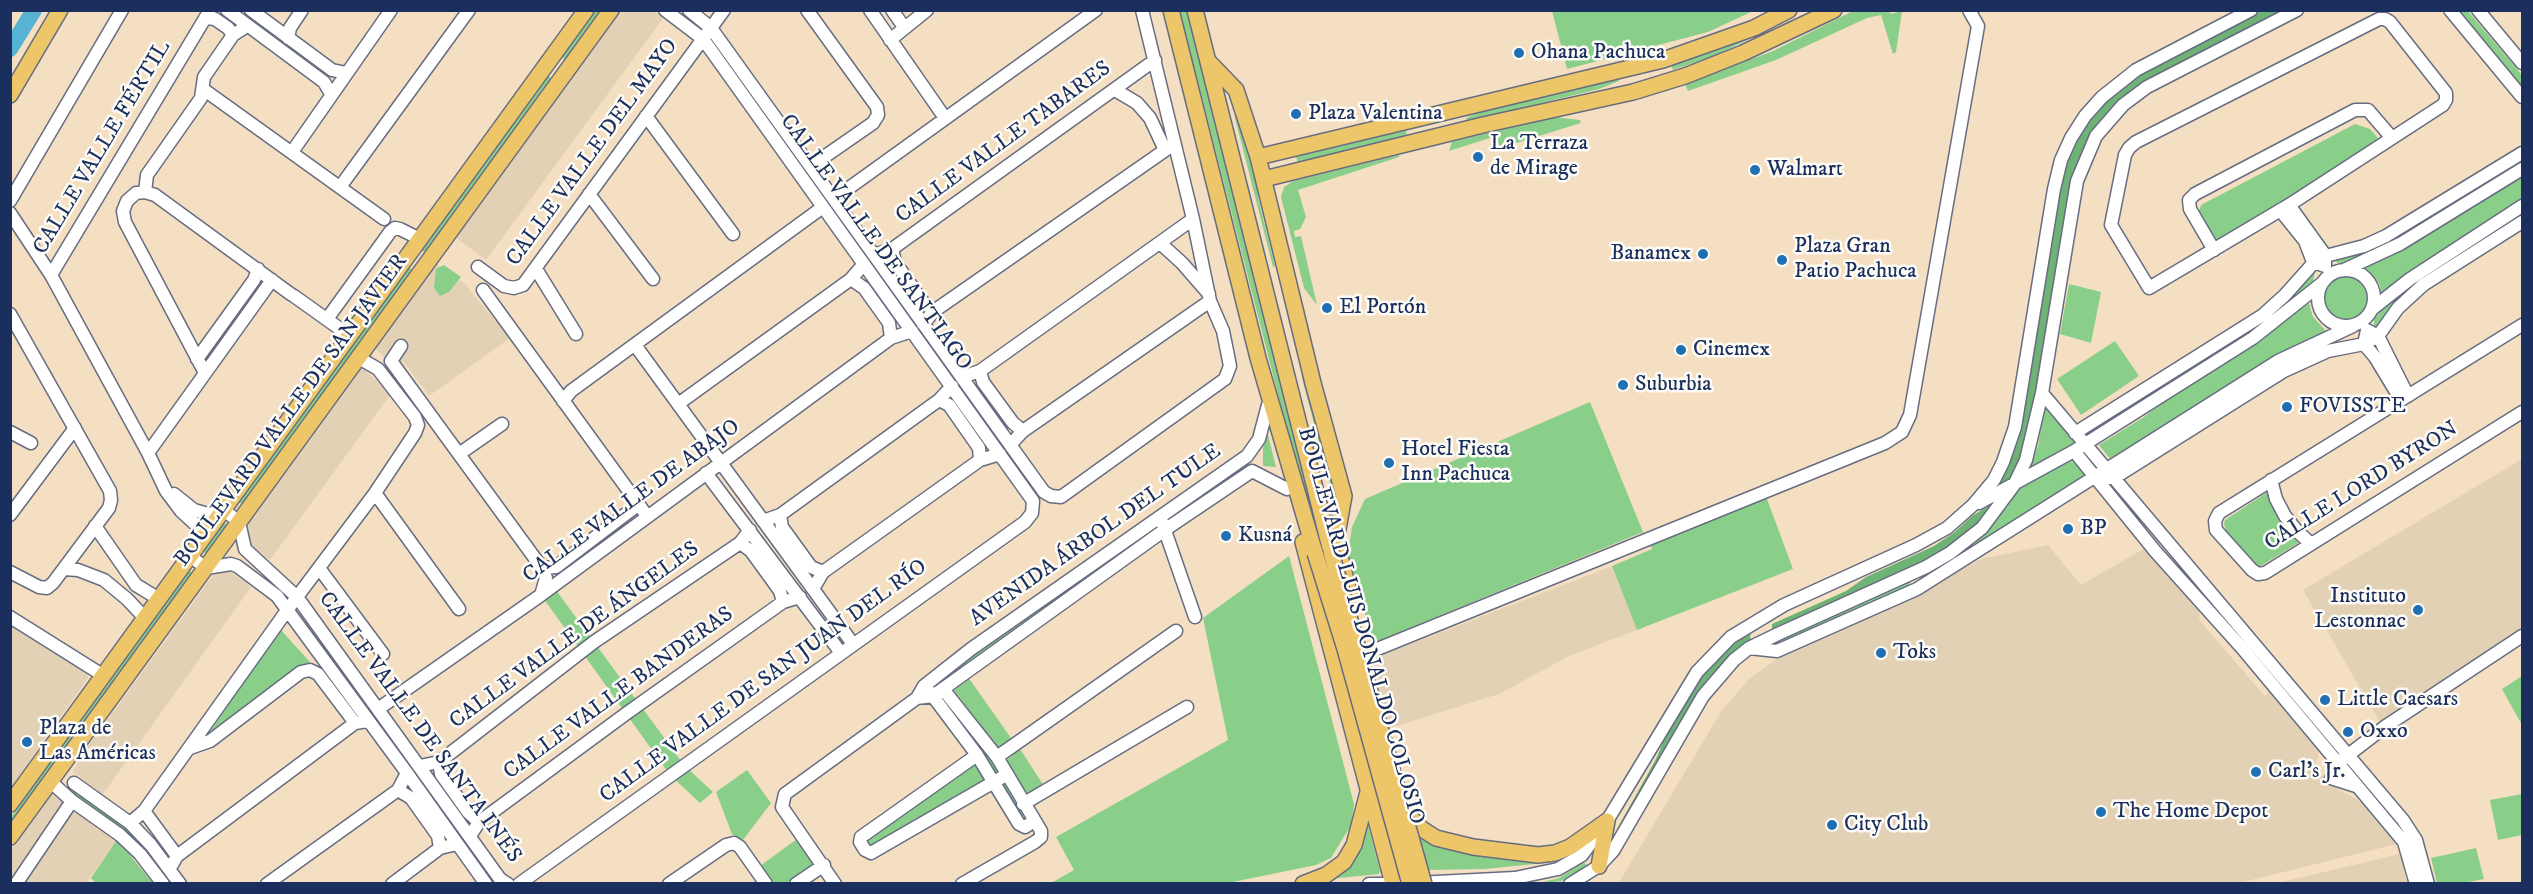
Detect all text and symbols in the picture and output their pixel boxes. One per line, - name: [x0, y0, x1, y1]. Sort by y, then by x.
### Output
- street label: CALLE VALLE DEL MAYO: [502, 34, 684, 272]
- street label: CALLE VALLE FÉRTIL: [29, 36, 177, 260]
- place label: Ohana Pachuca: [1531, 40, 1665, 66]
- marker: Ohana Pachuca: [1512, 46, 1526, 60]
- street label: CALLE VALLE TABARES: [891, 56, 1117, 230]
- place label: Plaza Valentina: [1308, 101, 1443, 127]
- marker: Plaza Valentina: [1289, 107, 1303, 121]
- street label: CALLE VALLE DE SANTIAGO: [773, 110, 977, 376]
- place label: La Terraza de Mirage: [1490, 131, 1588, 182]
- marker: La Terraza de Mirage: [1471, 150, 1485, 164]
- place label: Walmart: [1767, 157, 1843, 183]
- marker: Walmart: [1748, 163, 1762, 177]
- place label: Plaza Gran Patio Pachuca: [1794, 234, 1917, 286]
- place label: Banamex: [1611, 241, 1691, 267]
- marker: Banamex: [1696, 247, 1710, 261]
- street label: BOULEVARD VALLE DE SAN JAVIER: [170, 250, 414, 572]
- marker: Plaza Gran Patio Pachuca: [1775, 253, 1789, 267]
- place label: El Portón: [1339, 295, 1426, 321]
- marker: El Portón: [1320, 301, 1334, 315]
- place label: Cinemex: [1693, 337, 1770, 363]
- marker: Cinemex: [1674, 343, 1688, 357]
- place label: Suburbia: [1635, 372, 1712, 398]
- marker: Suburbia: [1616, 378, 1630, 392]
- place label: FOVISSTE: [2299, 394, 2406, 420]
- marker: FOVISSTE: [2280, 400, 2294, 414]
- street label: CALLE VALLE DE ABAJO: [518, 414, 746, 590]
- street label: CALLE LORD BYRON: [2260, 417, 2464, 557]
- street label: BOULEVARD LUIS DONALDO COLOSIO: [1291, 424, 1429, 828]
- place label: Hotel Fiesta Inn Pachuca: [1401, 437, 1510, 488]
- street label: AVENIDA ÁRBOL DEL TULE: [965, 439, 1227, 633]
- marker: Hotel Fiesta Inn Pachuca: [1382, 456, 1396, 470]
- place label: BP: [2080, 516, 2107, 542]
- marker: BP: [2061, 522, 2075, 536]
- place label: Kusná: [1238, 523, 1292, 549]
- marker: Kusná: [1219, 529, 1233, 543]
- street label: CALLE VALLE DE ÁNGELES: [445, 537, 705, 735]
- street label: CALLE VALLE DE SAN JUAN DEL RÍO: [595, 554, 933, 810]
- place label: Instituto Lestonnac: [2314, 584, 2406, 636]
- street label: CALLE VALLE DE SANTA INÉS: [312, 587, 526, 869]
- street label: CALLE VALLE BANDERAS: [499, 602, 739, 786]
- marker: Instituto Lestonnac: [2411, 603, 2425, 617]
- place label: Toks: [1893, 640, 1936, 666]
- marker: Toks: [1874, 646, 1888, 660]
- place label: Little Caesars: [2337, 687, 2458, 713]
- marker: Little Caesars: [2318, 693, 2332, 707]
- place label: Plaza de Las Américas: [39, 716, 156, 768]
- place label: Oxxo: [2360, 719, 2408, 745]
- marker: Oxxo: [2341, 725, 2355, 739]
- marker: Plaza de Las Américas: [20, 735, 34, 749]
- place label: Carl's Jr.: [2268, 759, 2345, 785]
- marker: Carl's Jr.: [2249, 765, 2263, 779]
- place label: The Home Depot: [2113, 799, 2268, 825]
- marker: The Home Depot: [2094, 805, 2108, 819]
- place label: City Club: [1844, 812, 1928, 838]
- marker: City Club: [1825, 818, 1839, 832]

